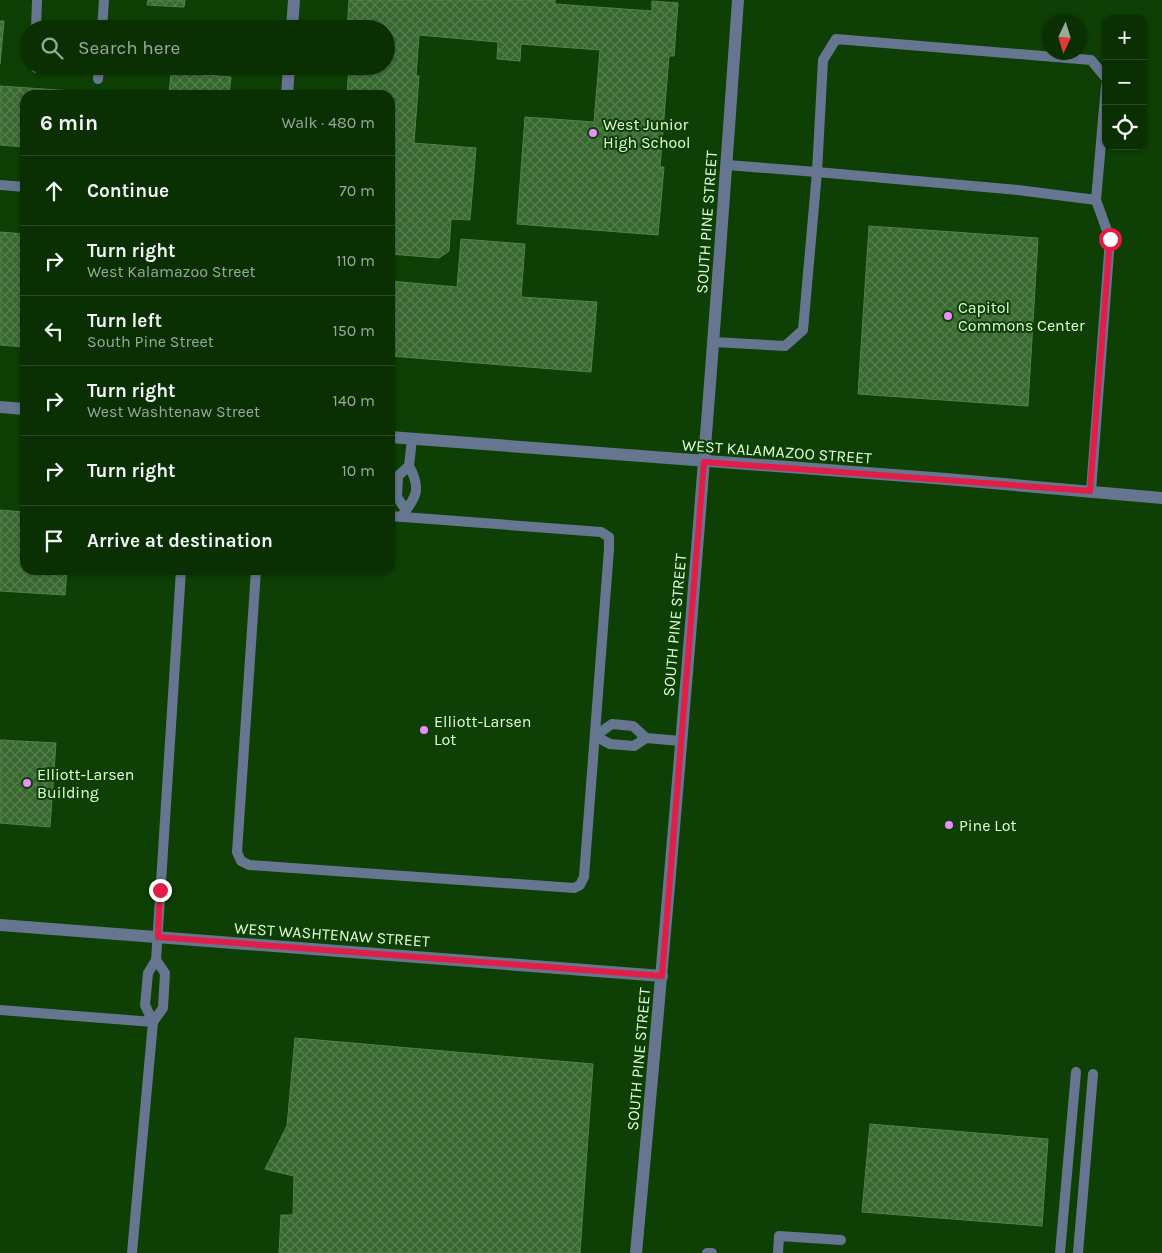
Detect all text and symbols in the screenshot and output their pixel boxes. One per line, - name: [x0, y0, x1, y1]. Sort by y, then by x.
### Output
- north arrow: [1042, 15, 1087, 60]
- map controls: [1102, 15, 1147, 150]
- button: +: [1102, 15, 1147, 60]
- search box: [20, 20, 395, 75]
- icon: search: [38, 34, 66, 62]
- text: Search here: [78, 37, 180, 59]
- button: −: [1102, 60, 1147, 105]
- button: locate: [1102, 105, 1147, 150]
- text: 6 min: [40, 111, 98, 135]
- text: Walk · 480 m: [281, 113, 375, 132]
- place label: West Junior High School: [603, 115, 691, 152]
- marker: West Junior High School: [587, 127, 599, 139]
- street label: SOUTH PINE STREET: [692, 150, 721, 294]
- icon: ahead: [40, 177, 68, 205]
- text: Continue: [87, 180, 169, 202]
- text: 70 m: [339, 181, 375, 200]
- route start: [1099, 228, 1122, 251]
- text: Turn right: [87, 240, 176, 262]
- icon: right: [40, 247, 68, 275]
- text: 110 m: [336, 251, 375, 270]
- text: West Kalamazoo Street: [87, 262, 256, 281]
- place label: Capitol Commons Center: [958, 298, 1085, 335]
- text: Turn left: [87, 310, 162, 332]
- marker: Capitol Commons Center: [942, 310, 954, 322]
- icon: left: [40, 317, 68, 345]
- text: 150 m: [332, 321, 375, 340]
- text: South Pine Street: [87, 332, 214, 351]
- text: Turn right: [87, 380, 176, 402]
- icon: right: [40, 387, 68, 415]
- text: 140 m: [333, 391, 375, 410]
- text: West Washtenaw Street: [87, 402, 260, 421]
- street label: WEST KALAMAZOO STREET: [681, 435, 873, 468]
- icon: right: [40, 457, 68, 485]
- text: Turn right: [87, 460, 176, 482]
- text: 10 m: [341, 461, 375, 480]
- icon: arrive: [40, 527, 68, 555]
- text: Arrive at destination: [87, 530, 273, 552]
- street label: SOUTH PINE STREET: [659, 553, 690, 697]
- place label: Elliott-Larsen Lot: [434, 712, 531, 749]
- marker: Elliott-Larsen Lot: [418, 724, 430, 736]
- place label: Elliott-Larsen Building: [37, 765, 134, 802]
- marker: Elliott-Larsen Building: [21, 777, 33, 789]
- place label: Pine Lot: [959, 816, 1017, 835]
- marker: Pine Lot: [943, 819, 955, 831]
- route end: [149, 879, 172, 902]
- street label: WEST WASHTENAW STREET: [233, 918, 431, 951]
- street label: SOUTH PINE STREET: [623, 987, 654, 1131]

